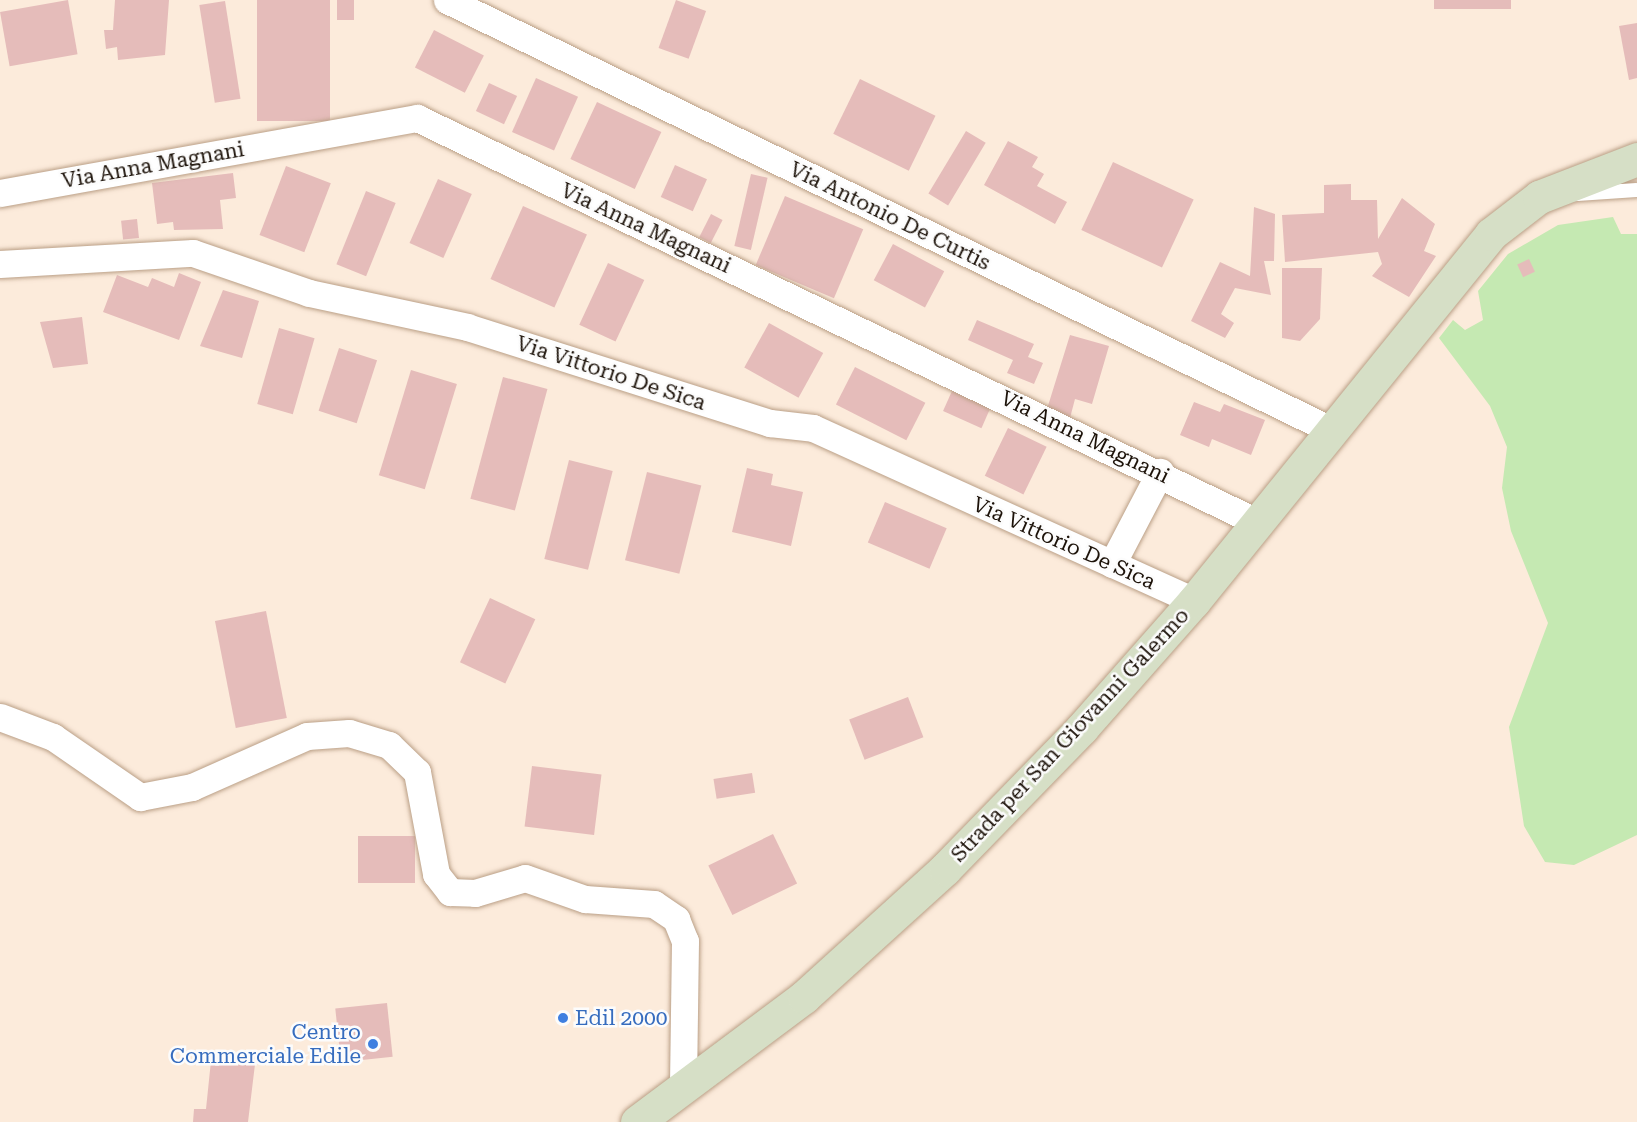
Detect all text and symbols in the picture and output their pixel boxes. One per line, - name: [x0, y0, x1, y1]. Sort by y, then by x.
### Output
- street label: Via Anna Magnani: [60, 137, 246, 193]
- street label: Via Antonio De Curtis: [785, 156, 995, 276]
- street label: Via Anna Magnani: [557, 178, 735, 278]
- street label: Via Vittorio De Sica: [513, 330, 709, 416]
- street label: Via Anna Magnani: [996, 385, 1174, 489]
- street label: Via Vittorio De Sica: [969, 491, 1159, 595]
- street label: Strada per San Giovanni Galermo: [946, 603, 1194, 867]
- place label: Edil 2000: [575, 1005, 668, 1031]
- marker: Edil 2000: [556, 1011, 570, 1025]
- place label: Centro Commerciale Edile: [170, 1019, 361, 1069]
- marker: Centro Commerciale Edile: [366, 1037, 380, 1051]

